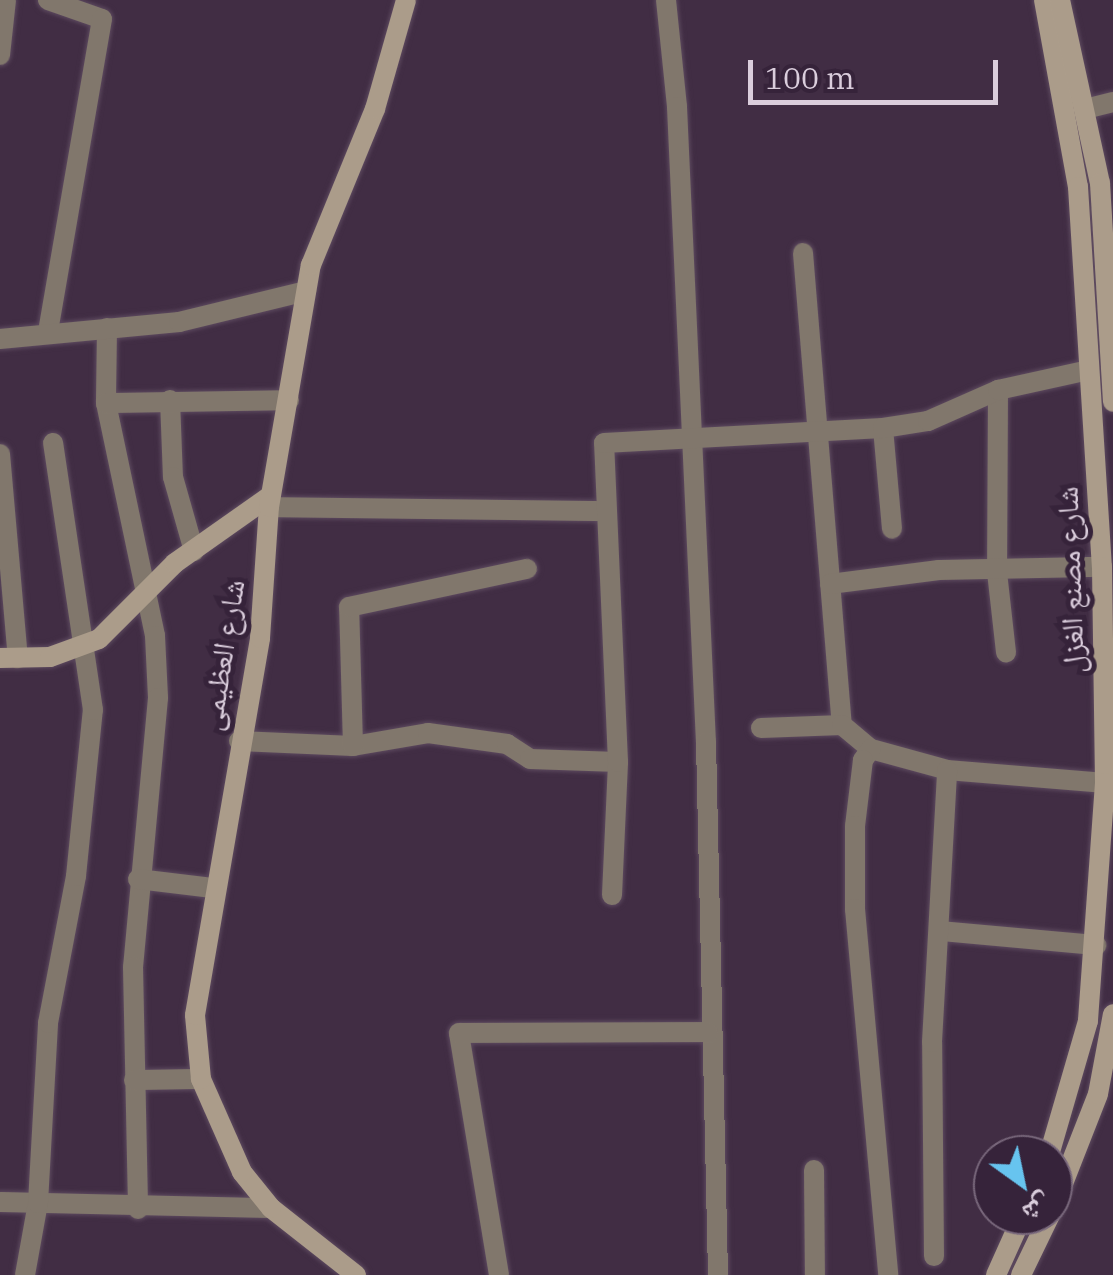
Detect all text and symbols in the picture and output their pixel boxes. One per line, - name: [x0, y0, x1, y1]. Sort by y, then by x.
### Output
- scale bar: [753, 40, 1003, 102]
- text: 100 m: [765, 58, 855, 97]
- street label: شارع مصنع الغزل: [1049, 486, 1091, 674]
- street label: شارع العظيمى: [192, 577, 252, 733]
- north arrow: [973, 1135, 1073, 1235]
- text: ش: [1016, 1185, 1061, 1233]

